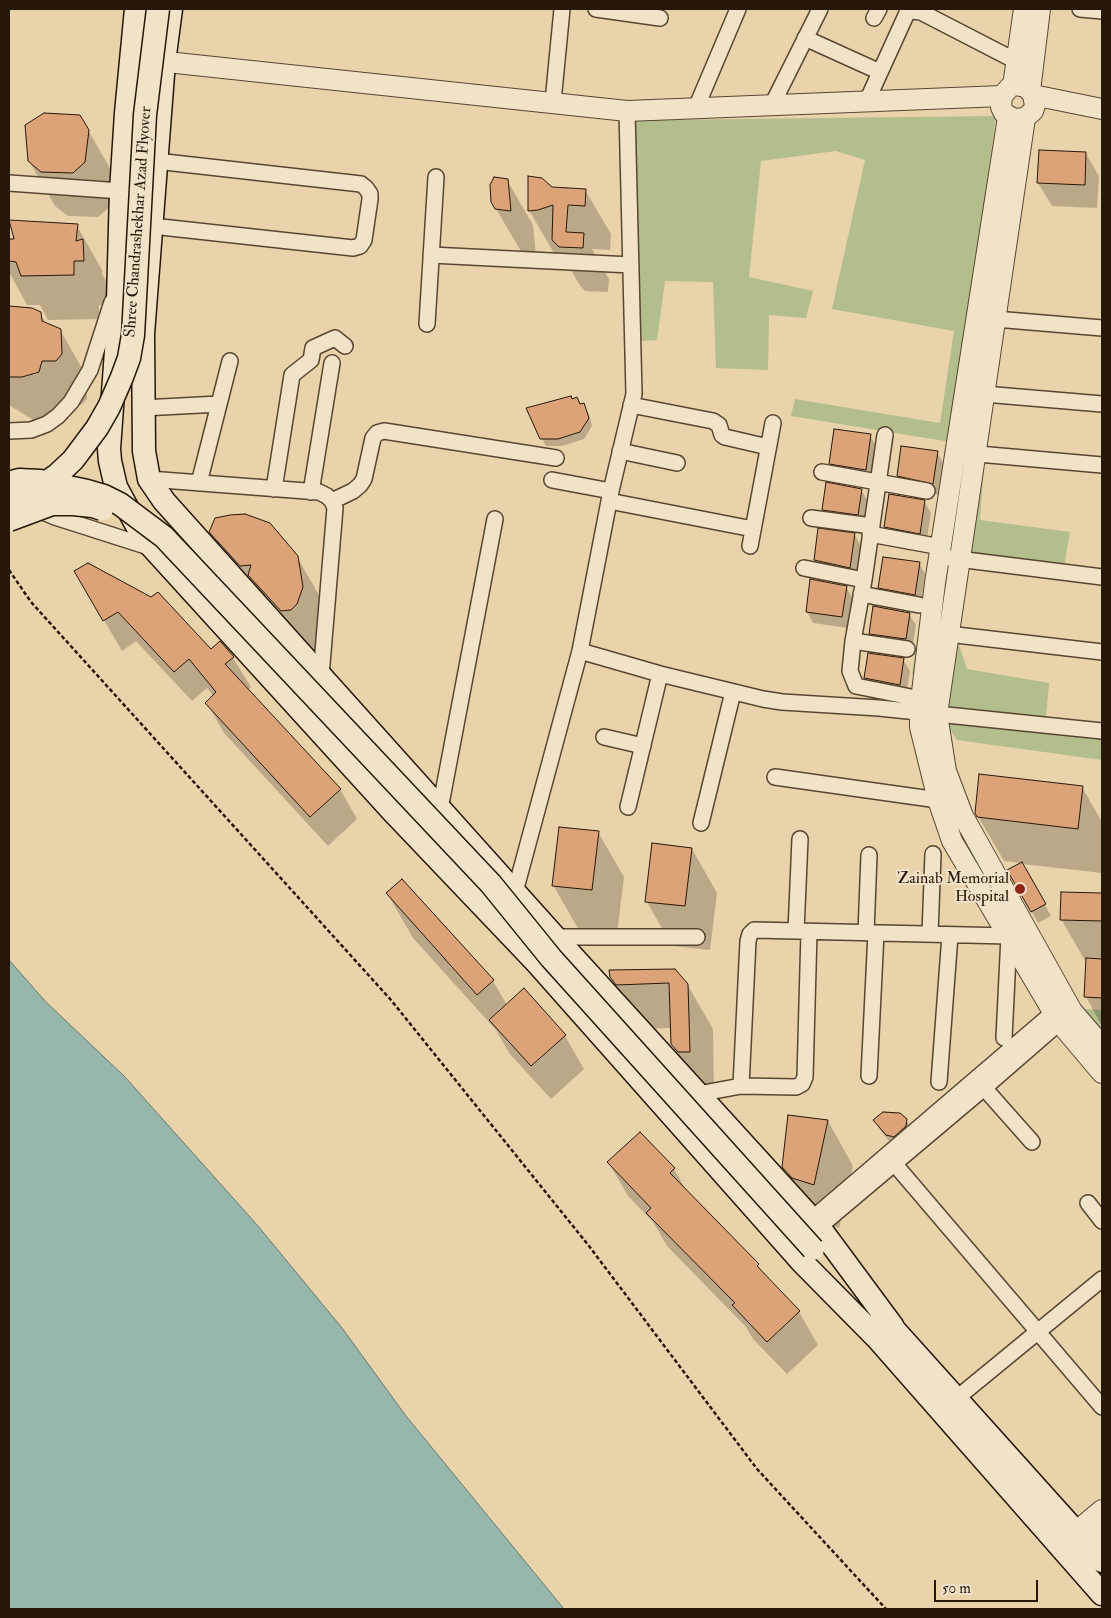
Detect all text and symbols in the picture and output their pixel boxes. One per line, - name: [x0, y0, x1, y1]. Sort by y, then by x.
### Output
- street label: Shree Chandrashekhar Azad Flyover: [121, 106, 157, 338]
- place label: Zainab Memorial Hospital: [897, 870, 1009, 908]
- marker: Zainab Memorial Hospital: [1013, 882, 1027, 896]
- scale bar: [936, 1570, 1040, 1602]
- text: 50 m: [942, 1579, 971, 1598]

